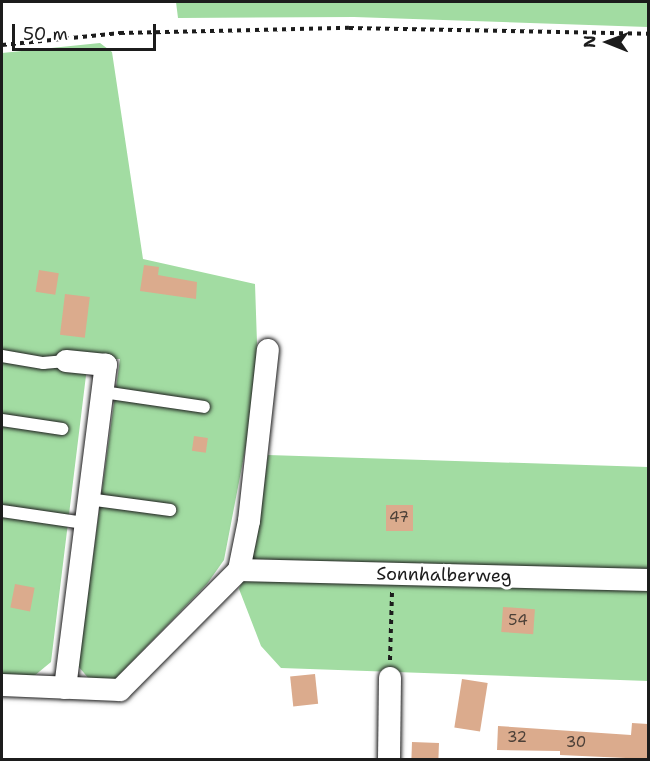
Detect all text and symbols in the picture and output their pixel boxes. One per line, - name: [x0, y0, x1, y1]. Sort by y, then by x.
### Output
- scale bar: [15, 12, 159, 50]
- north arrow: [578, 12, 638, 72]
- text: 50 m: [23, 22, 68, 46]
- text: N: [579, 35, 600, 48]
- house number: 47: [389, 509, 409, 527]
- street label: Sonnhalberweg: [376, 563, 512, 587]
- house number: 54: [508, 612, 528, 630]
- house number: 32: [507, 729, 527, 747]
- house number: 30: [566, 734, 586, 752]

